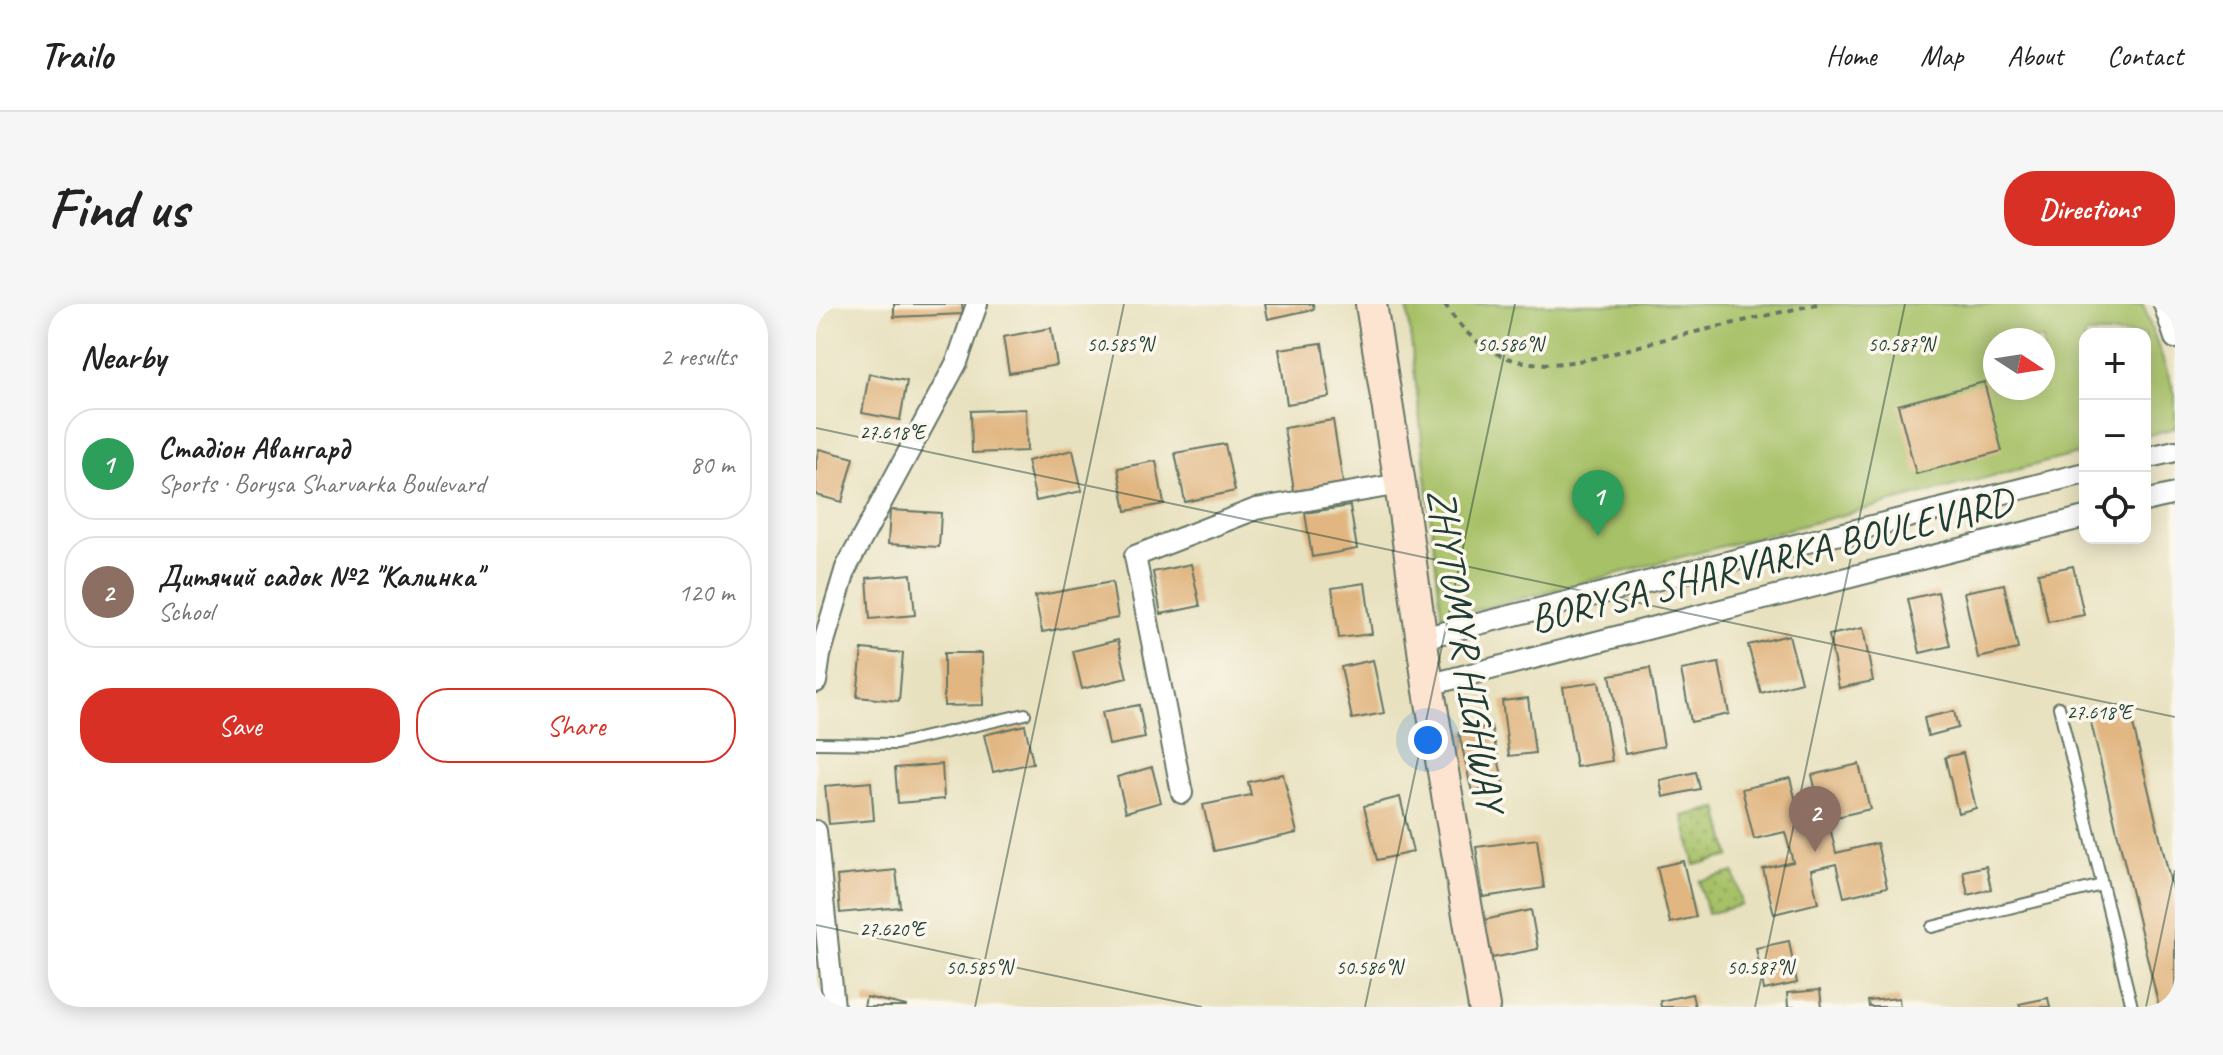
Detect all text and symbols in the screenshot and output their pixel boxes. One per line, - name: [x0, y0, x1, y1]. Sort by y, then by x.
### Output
- text: Trailo: [40, 32, 113, 79]
- text: Home: [1826, 38, 1876, 73]
- text: Map: [1920, 38, 1963, 73]
- text: About: [2007, 38, 2063, 73]
- text: Contact: [2107, 38, 2183, 73]
- button: Directions: [2004, 171, 2175, 246]
- text: Find us: [48, 173, 188, 244]
- north arrow: [1983, 328, 2055, 400]
- map controls: [2079, 328, 2151, 544]
- button: +: [2079, 328, 2151, 400]
- text: 50.585°N: [1087, 332, 1156, 357]
- text: 50.586°N: [1477, 332, 1546, 357]
- text: 50.587°N: [1868, 332, 1937, 357]
- text: Nearby: [80, 335, 166, 378]
- text: 2 results: [660, 340, 736, 373]
- button: −: [2079, 400, 2151, 472]
- text: 27.618°E: [859, 420, 927, 445]
- text: Стадіон Авангард: [158, 429, 349, 467]
- text: 1: [102, 448, 114, 481]
- text: 80 m: [690, 448, 734, 481]
- text: Sports · Borysa Sharvarka Boulevard: [158, 467, 485, 500]
- pin: 1: [1572, 470, 1624, 536]
- button: locate: [2079, 472, 2151, 544]
- street label: BORYSA SHARVARKA BOULEVARD: [1525, 475, 2021, 644]
- street label: ZHYTOMYR HIGHWAY: [1416, 485, 1517, 820]
- text: Дитячий садок №2 "Калинка": [158, 557, 482, 595]
- text: 2: [102, 576, 114, 609]
- text: 120 m: [678, 576, 734, 609]
- text: School: [158, 595, 214, 628]
- button: Save: [80, 688, 400, 763]
- button: Share: [416, 688, 736, 763]
- text: 27.618°E: [2066, 700, 2134, 725]
- your location: [1408, 720, 1448, 760]
- pin: 2: [1789, 786, 1841, 852]
- text: 27.620°E: [859, 917, 927, 942]
- text: 50.585°N: [946, 955, 1015, 980]
- text: 50.586°N: [1336, 955, 1405, 980]
- text: 50.587°N: [1727, 955, 1796, 980]

